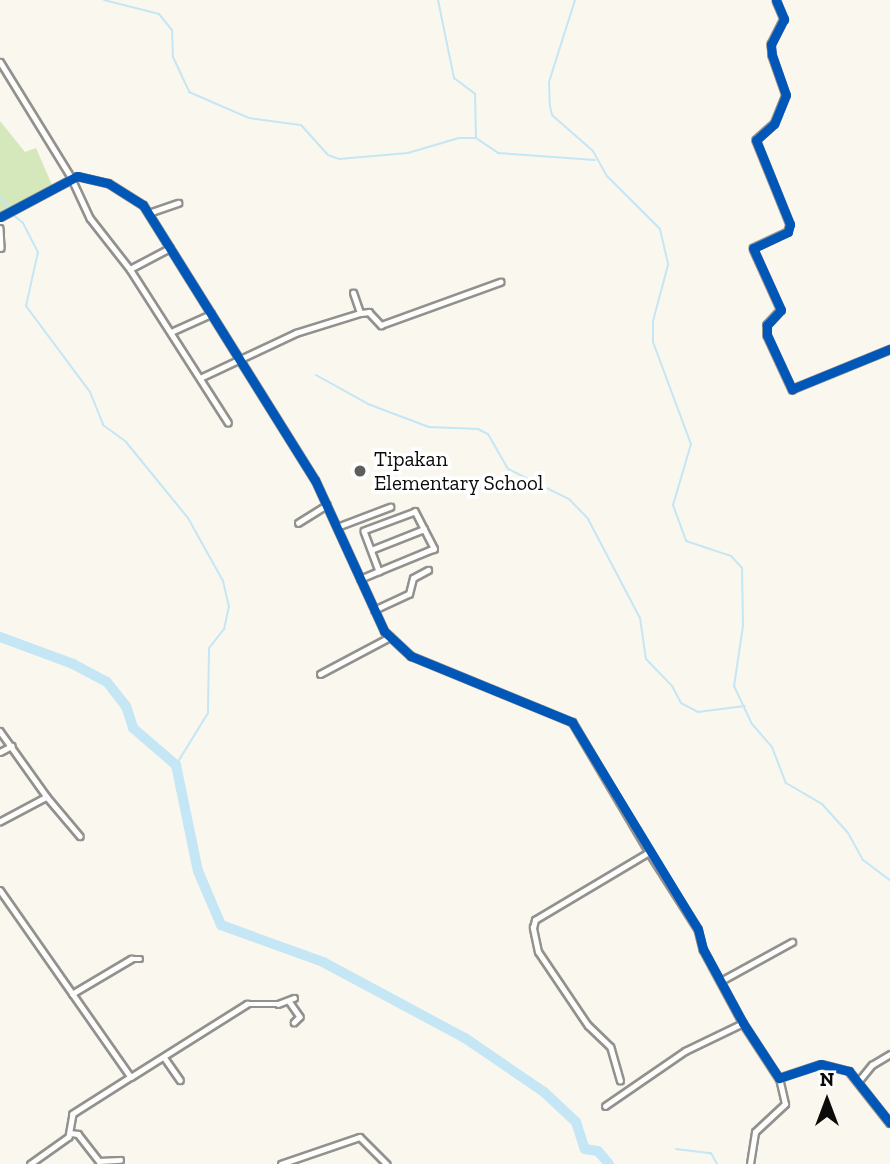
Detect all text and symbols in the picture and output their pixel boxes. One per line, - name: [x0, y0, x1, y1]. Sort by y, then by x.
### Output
- place label: Tipakan Elementary School: [374, 446, 544, 496]
- marker: Tipakan Elementary School: [352, 463, 368, 479]
- north arrow: [792, 1066, 862, 1136]
- text: N: [820, 1068, 834, 1091]

